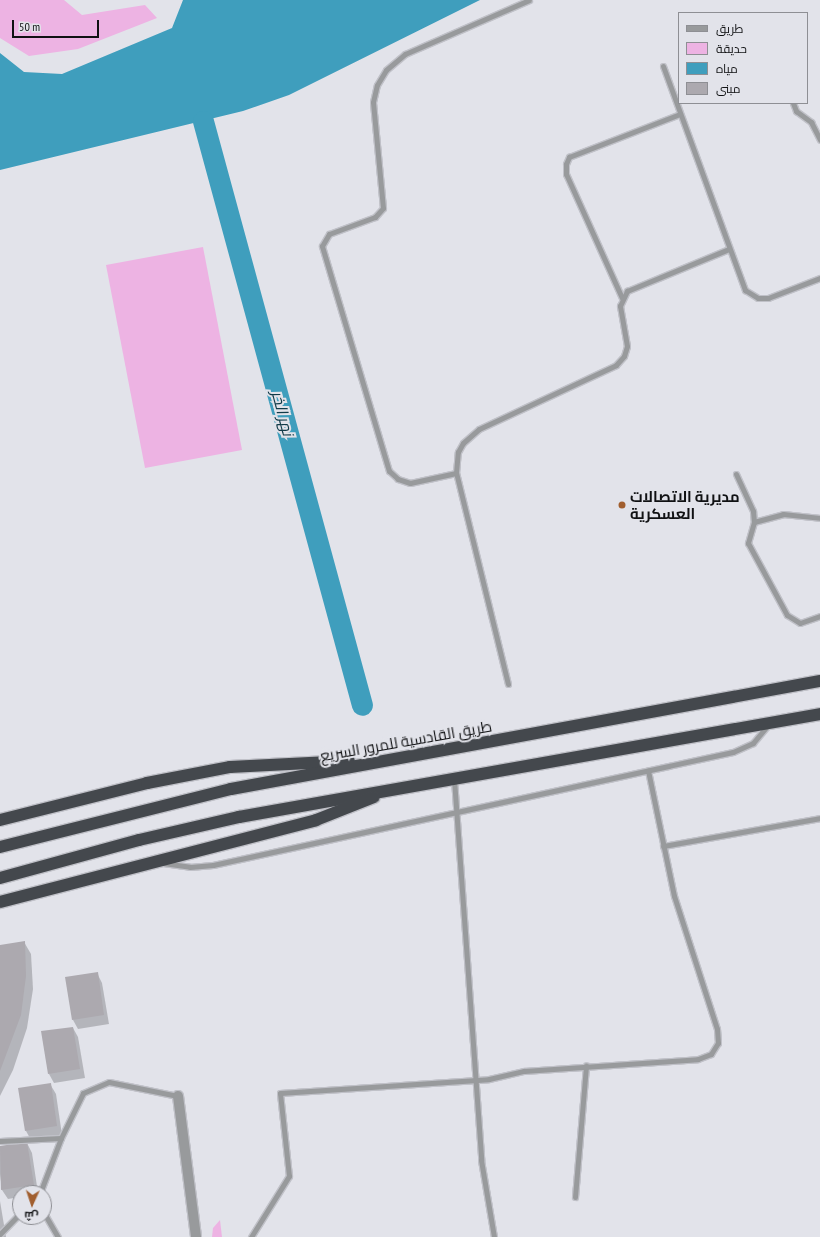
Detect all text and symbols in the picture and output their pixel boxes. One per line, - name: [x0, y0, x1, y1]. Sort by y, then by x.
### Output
- scale bar: [14, 12, 101, 38]
- legend: [678, 12, 808, 104]
- text: 50 m: [19, 19, 40, 34]
- text: طريق: [716, 21, 743, 36]
- text: حديقة: [716, 41, 747, 56]
- text: مياه: [716, 61, 738, 76]
- text: مبنى: [716, 81, 741, 96]
- water label: نهر الخر: [268, 388, 298, 438]
- place label: مديرية الاتصالات العسكرية: [630, 487, 740, 522]
- marker: مديرية الاتصالات العسكرية: [617, 500, 627, 510]
- street label: طريق القادسية للمرور السريع: [319, 717, 493, 765]
- north arrow: [12, 1185, 52, 1225]
- text: ش: [24, 1209, 39, 1223]

